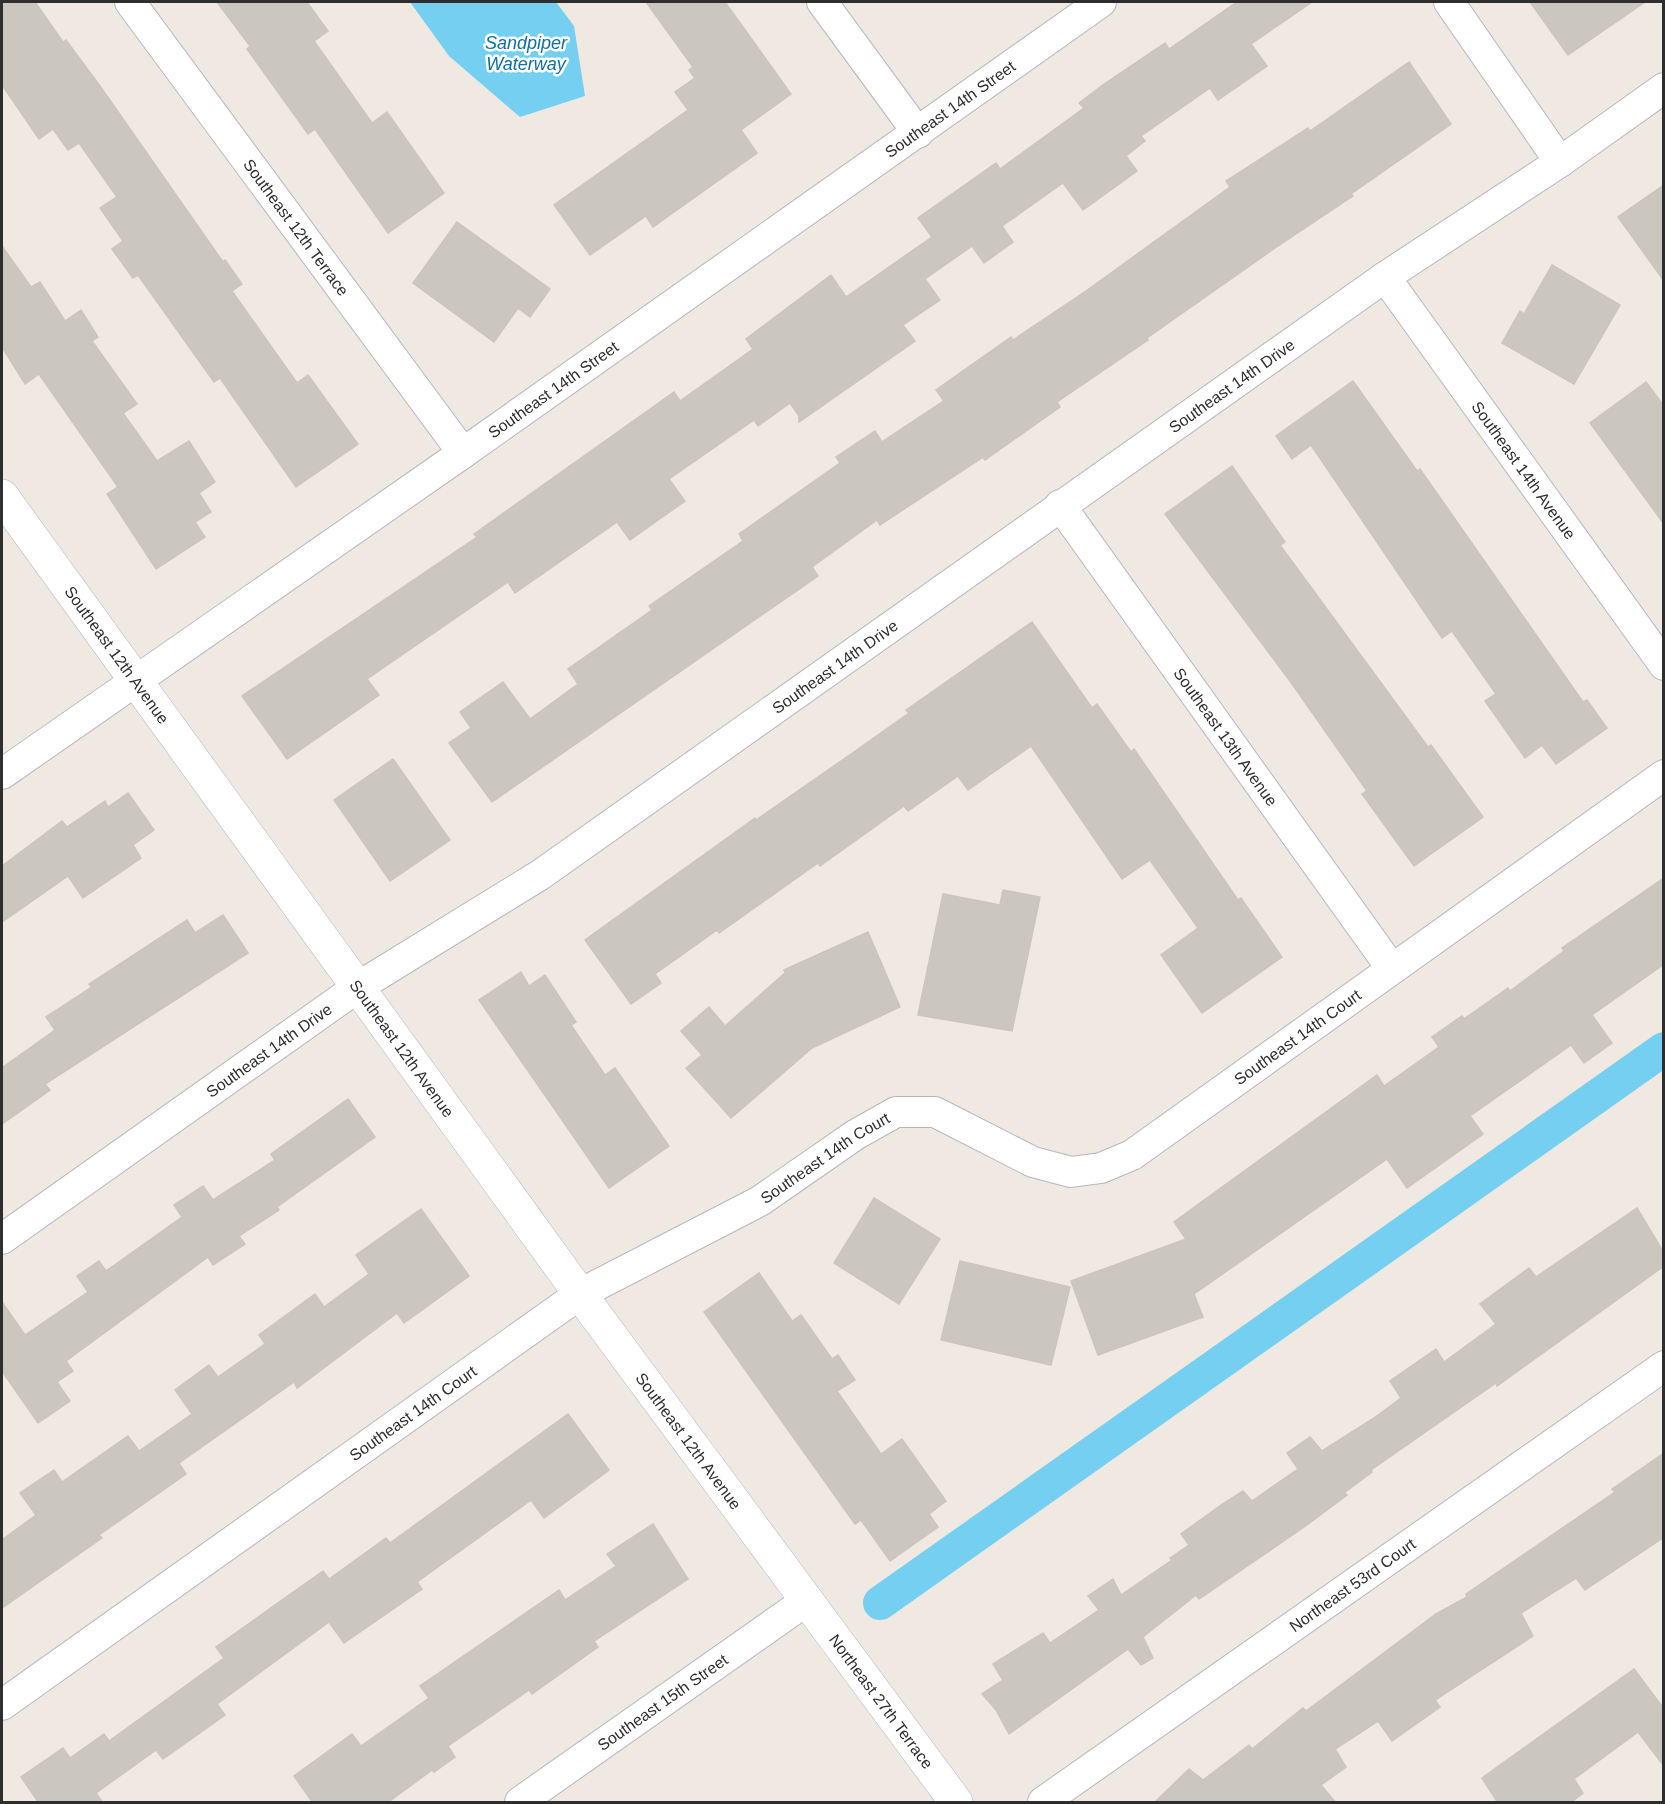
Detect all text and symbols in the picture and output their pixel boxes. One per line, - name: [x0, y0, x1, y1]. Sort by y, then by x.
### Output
- water label: Sandpiper Waterway: [485, 33, 568, 74]
- street label: Southeast 14th Street: [882, 57, 1019, 161]
- street label: Southeast 12th Terrace: [240, 156, 352, 299]
- street label: Southeast 14th Drive: [1166, 336, 1298, 436]
- street label: Southeast 14th Street: [485, 338, 622, 441]
- street label: Southeast 14th Avenue: [1468, 398, 1579, 543]
- street label: Southeast 12th Avenue: [61, 583, 172, 727]
- street label: Southeast 14th Drive: [769, 617, 901, 717]
- street label: Southeast 13th Avenue: [1170, 665, 1281, 809]
- street label: Southeast 12th Avenue: [346, 977, 457, 1121]
- street label: Southeast 14th Court: [1231, 986, 1365, 1088]
- street label: Southeast 14th Drive: [203, 1000, 335, 1101]
- street label: Southeast 14th Court: [757, 1109, 893, 1207]
- street label: Southeast 14th Court: [346, 1362, 480, 1464]
- street label: Southeast 12th Avenue: [632, 1370, 744, 1513]
- street label: Northeast 53rd Court: [1287, 1535, 1419, 1635]
- street label: Northeast 27th Terrace: [826, 1631, 936, 1772]
- street label: Southeast 15th Street: [594, 1651, 731, 1754]

